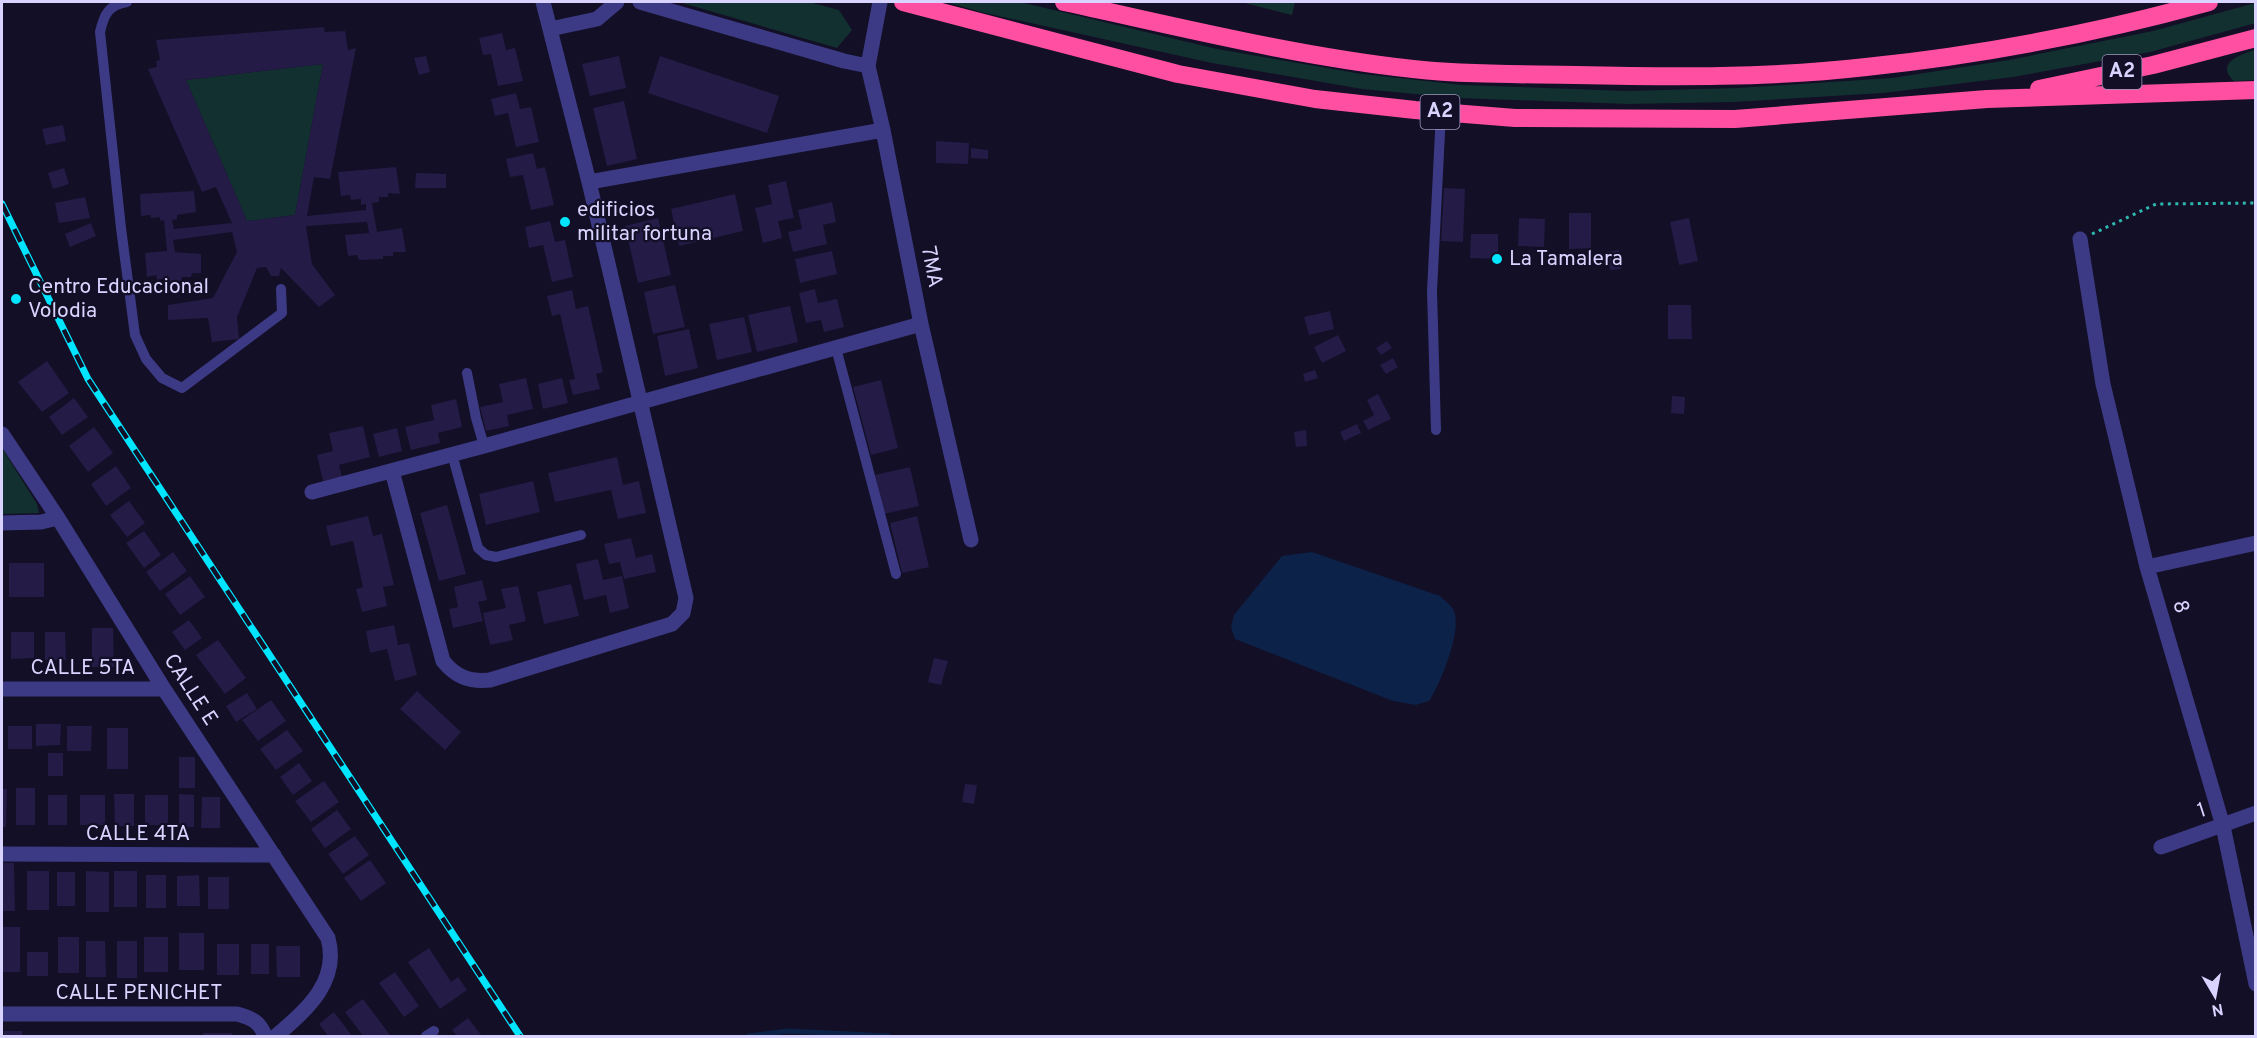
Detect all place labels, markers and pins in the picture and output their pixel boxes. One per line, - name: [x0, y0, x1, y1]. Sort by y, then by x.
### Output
- place label: edificios militar fortuna: [577, 197, 712, 248]
- marker: edificios militar fortuna: [558, 215, 572, 229]
- place label: La Tamalera: [1509, 246, 1623, 273]
- marker: La Tamalera: [1490, 252, 1504, 266]
- place label: Centro Educacional Volodia: [28, 274, 209, 325]
- marker: Centro Educacional Volodia: [9, 292, 23, 306]

